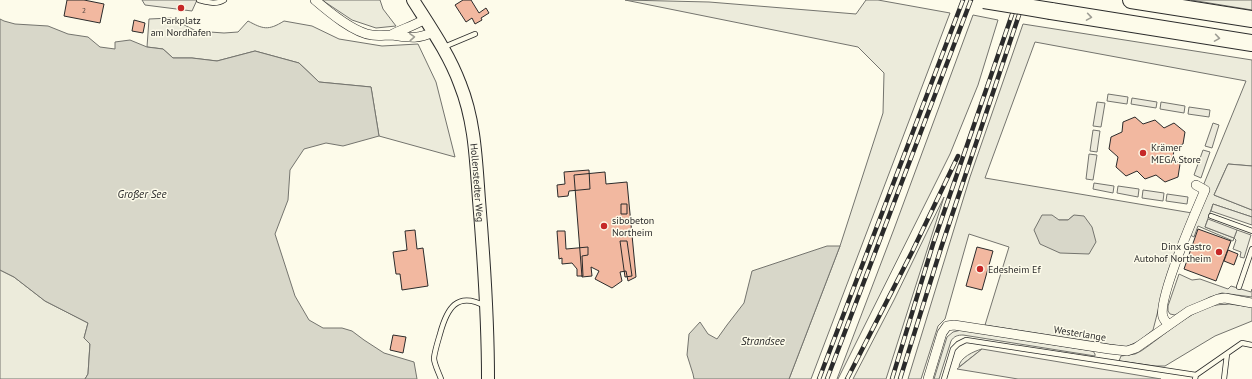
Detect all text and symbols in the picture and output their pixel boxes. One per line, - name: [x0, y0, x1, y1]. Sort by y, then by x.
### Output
- marker: Parkplatz am Nordhafen: [176, 3, 186, 13]
- house number: 2: [82, 5, 86, 15]
- one-way arrow: [1086, 12, 1092, 21]
- place label: Parkplatz am Nordhafen: [151, 14, 211, 39]
- one-way arrow: [409, 33, 415, 42]
- one-way arrow: [1214, 33, 1220, 42]
- place label: Krämer MEGA Store: [1151, 141, 1201, 166]
- street label: Hollenstedter Weg: [467, 143, 487, 223]
- marker: Krämer MEGA Store: [1138, 148, 1148, 158]
- water label: Großer See: [117, 187, 167, 201]
- place label: sibobeton Northeim: [612, 214, 654, 239]
- marker: sibobeton Northeim: [599, 221, 609, 231]
- place label: Dinx Gastro Autohof Northeim: [1134, 240, 1211, 265]
- marker: Dinx Gastro Autohof Northeim: [1214, 247, 1224, 257]
- place label: Edesheim Ef: [988, 263, 1041, 276]
- marker: Edesheim Ef: [975, 264, 985, 274]
- street label: Westerlange: [1053, 323, 1107, 344]
- water label: Strandsee: [741, 334, 785, 348]

